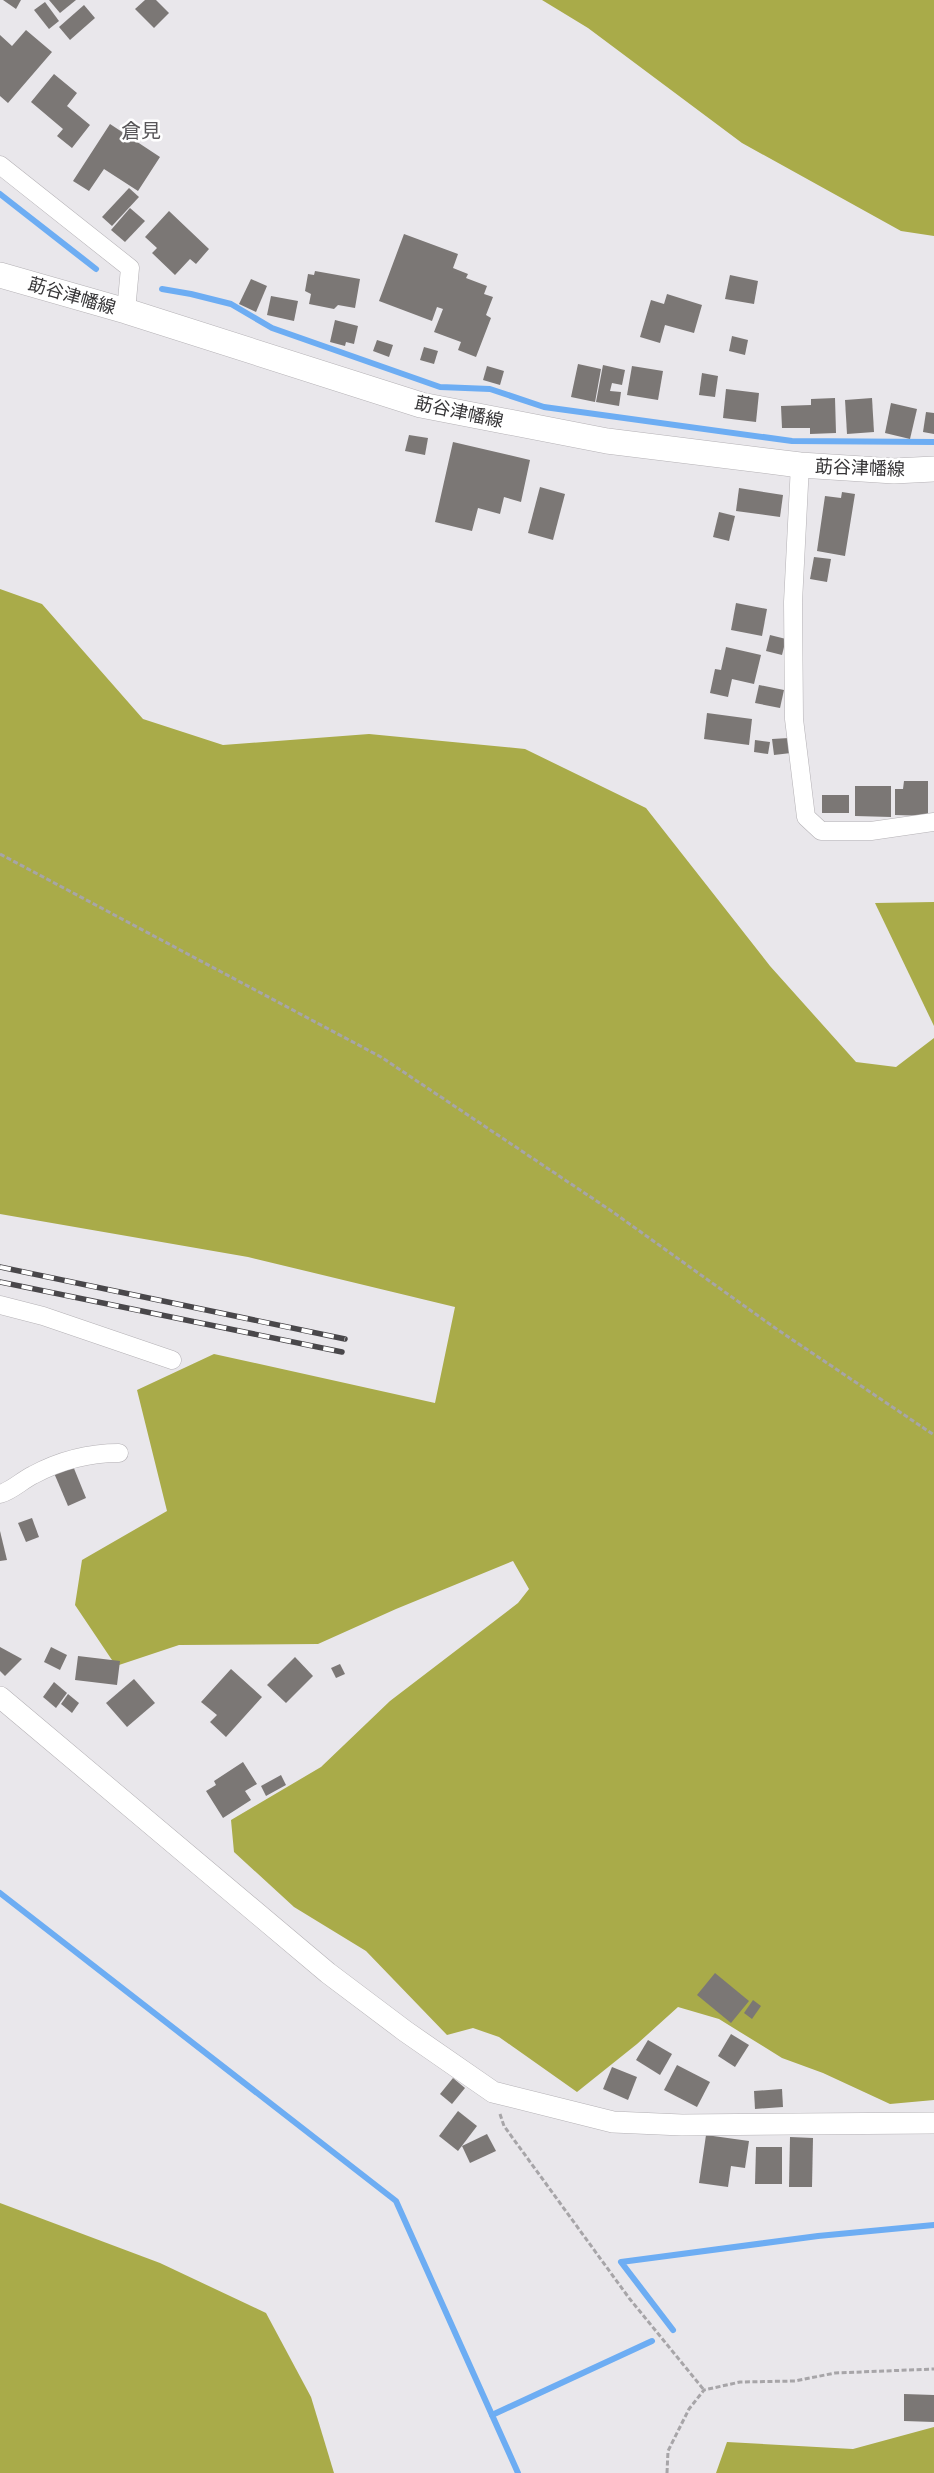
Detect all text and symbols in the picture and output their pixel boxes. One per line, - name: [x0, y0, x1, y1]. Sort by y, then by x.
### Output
- district label: 倉見: [121, 118, 161, 143]
- street label: 莇谷津幡線: [26, 272, 119, 319]
- street label: 莇谷津幡線: [413, 391, 506, 432]
- street label: 莇谷津幡線: [815, 454, 905, 481]

